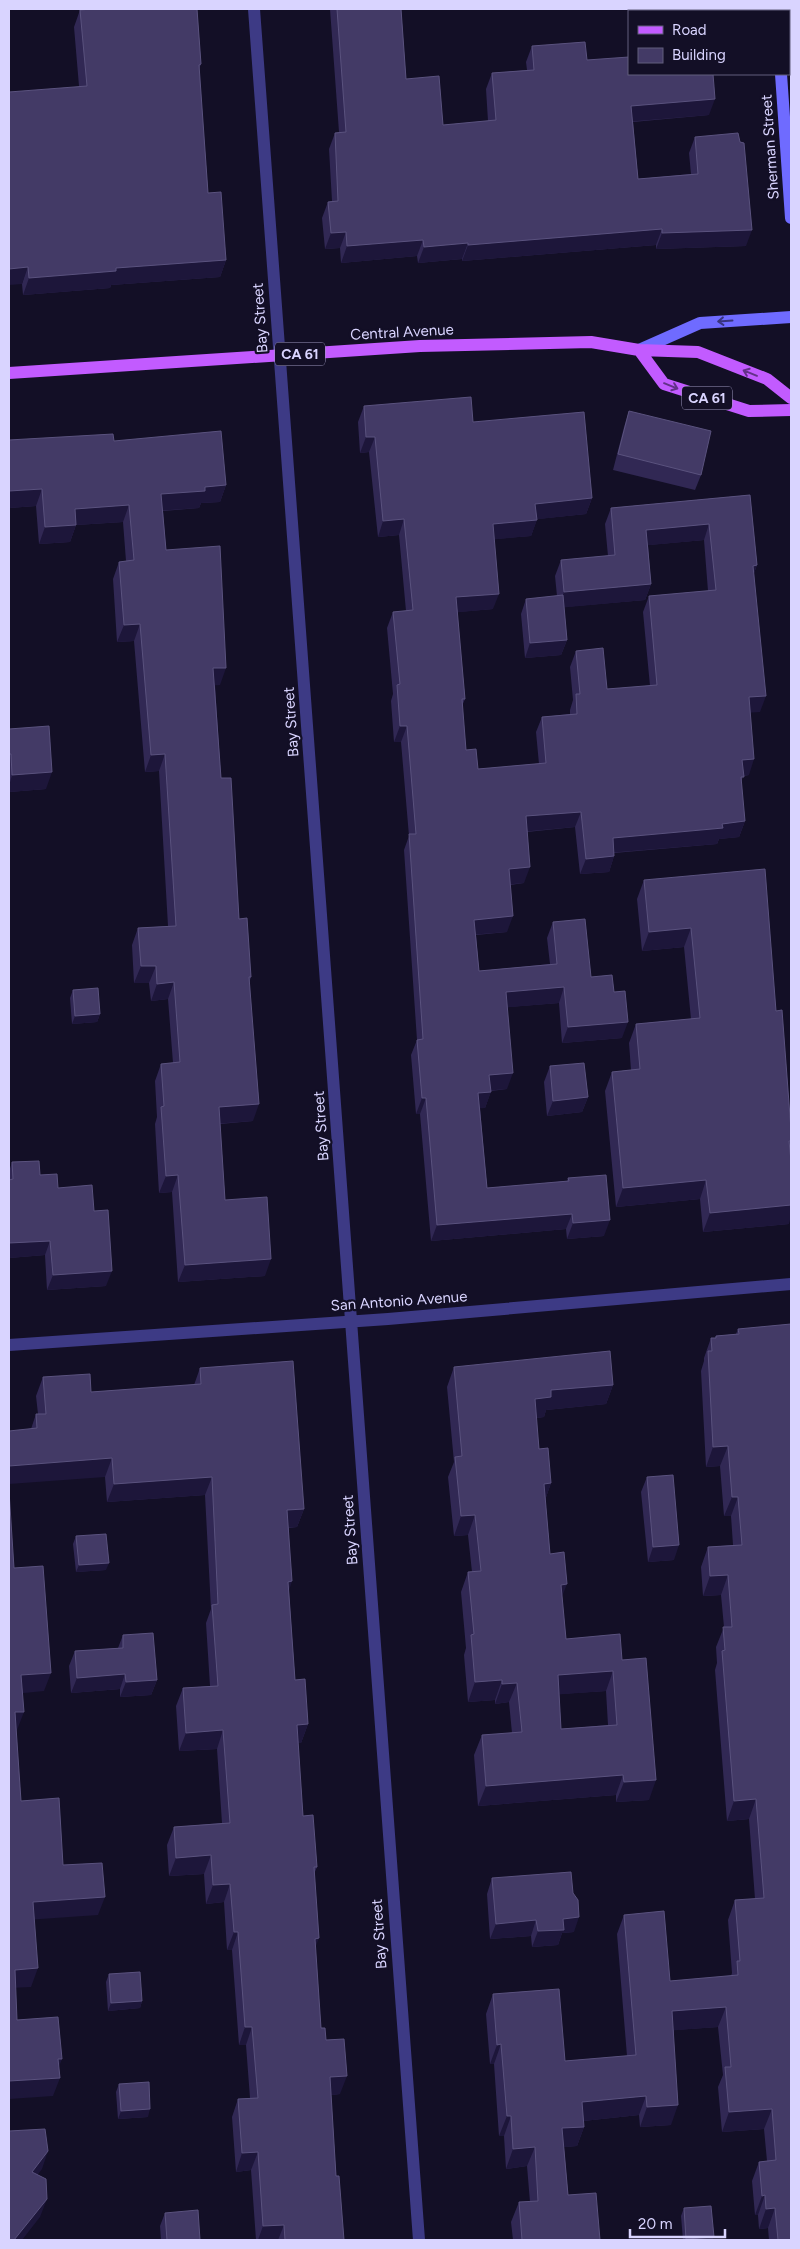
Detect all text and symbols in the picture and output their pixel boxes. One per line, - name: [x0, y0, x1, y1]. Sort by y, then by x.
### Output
- legend: [628, 10, 790, 75]
- text: Road: [672, 21, 707, 39]
- text: Building: [672, 46, 726, 64]
- street label: Sherman Street: [757, 94, 783, 200]
- street label: Bay Street: [249, 282, 271, 354]
- one-way arrow: [717, 316, 733, 326]
- street label: Central Avenue: [350, 320, 454, 344]
- road number: CA 61: [275, 342, 325, 366]
- one-way arrow: [743, 367, 758, 377]
- one-way arrow: [663, 381, 678, 391]
- road number: CA 61: [682, 386, 732, 409]
- street label: Bay Street: [280, 686, 302, 758]
- street label: Bay Street: [310, 1090, 332, 1162]
- street label: San Antonio Avenue: [330, 1287, 468, 1315]
- street label: Bay Street: [339, 1494, 361, 1566]
- street label: Bay Street: [368, 1898, 390, 1970]
- scale bar: [630, 2206, 725, 2238]
- text: 20 m: [638, 2215, 672, 2233]

